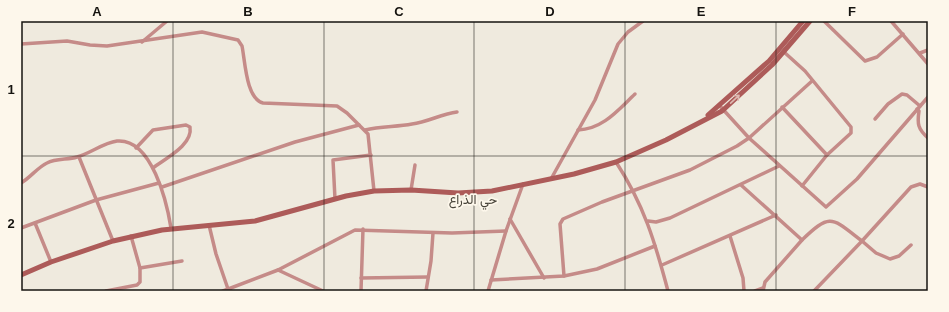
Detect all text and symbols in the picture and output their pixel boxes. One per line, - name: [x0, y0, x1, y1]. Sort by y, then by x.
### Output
- text: A: [92, 4, 102, 19]
- text: B: [243, 4, 253, 19]
- text: C: [394, 4, 404, 19]
- text: D: [545, 4, 555, 19]
- text: E: [697, 4, 706, 19]
- text: F: [848, 4, 856, 19]
- text: 1: [7, 82, 15, 97]
- one-way arrow: [730, 94, 740, 104]
- district label: حي الذراع: [449, 192, 498, 210]
- text: 2: [7, 216, 15, 231]

